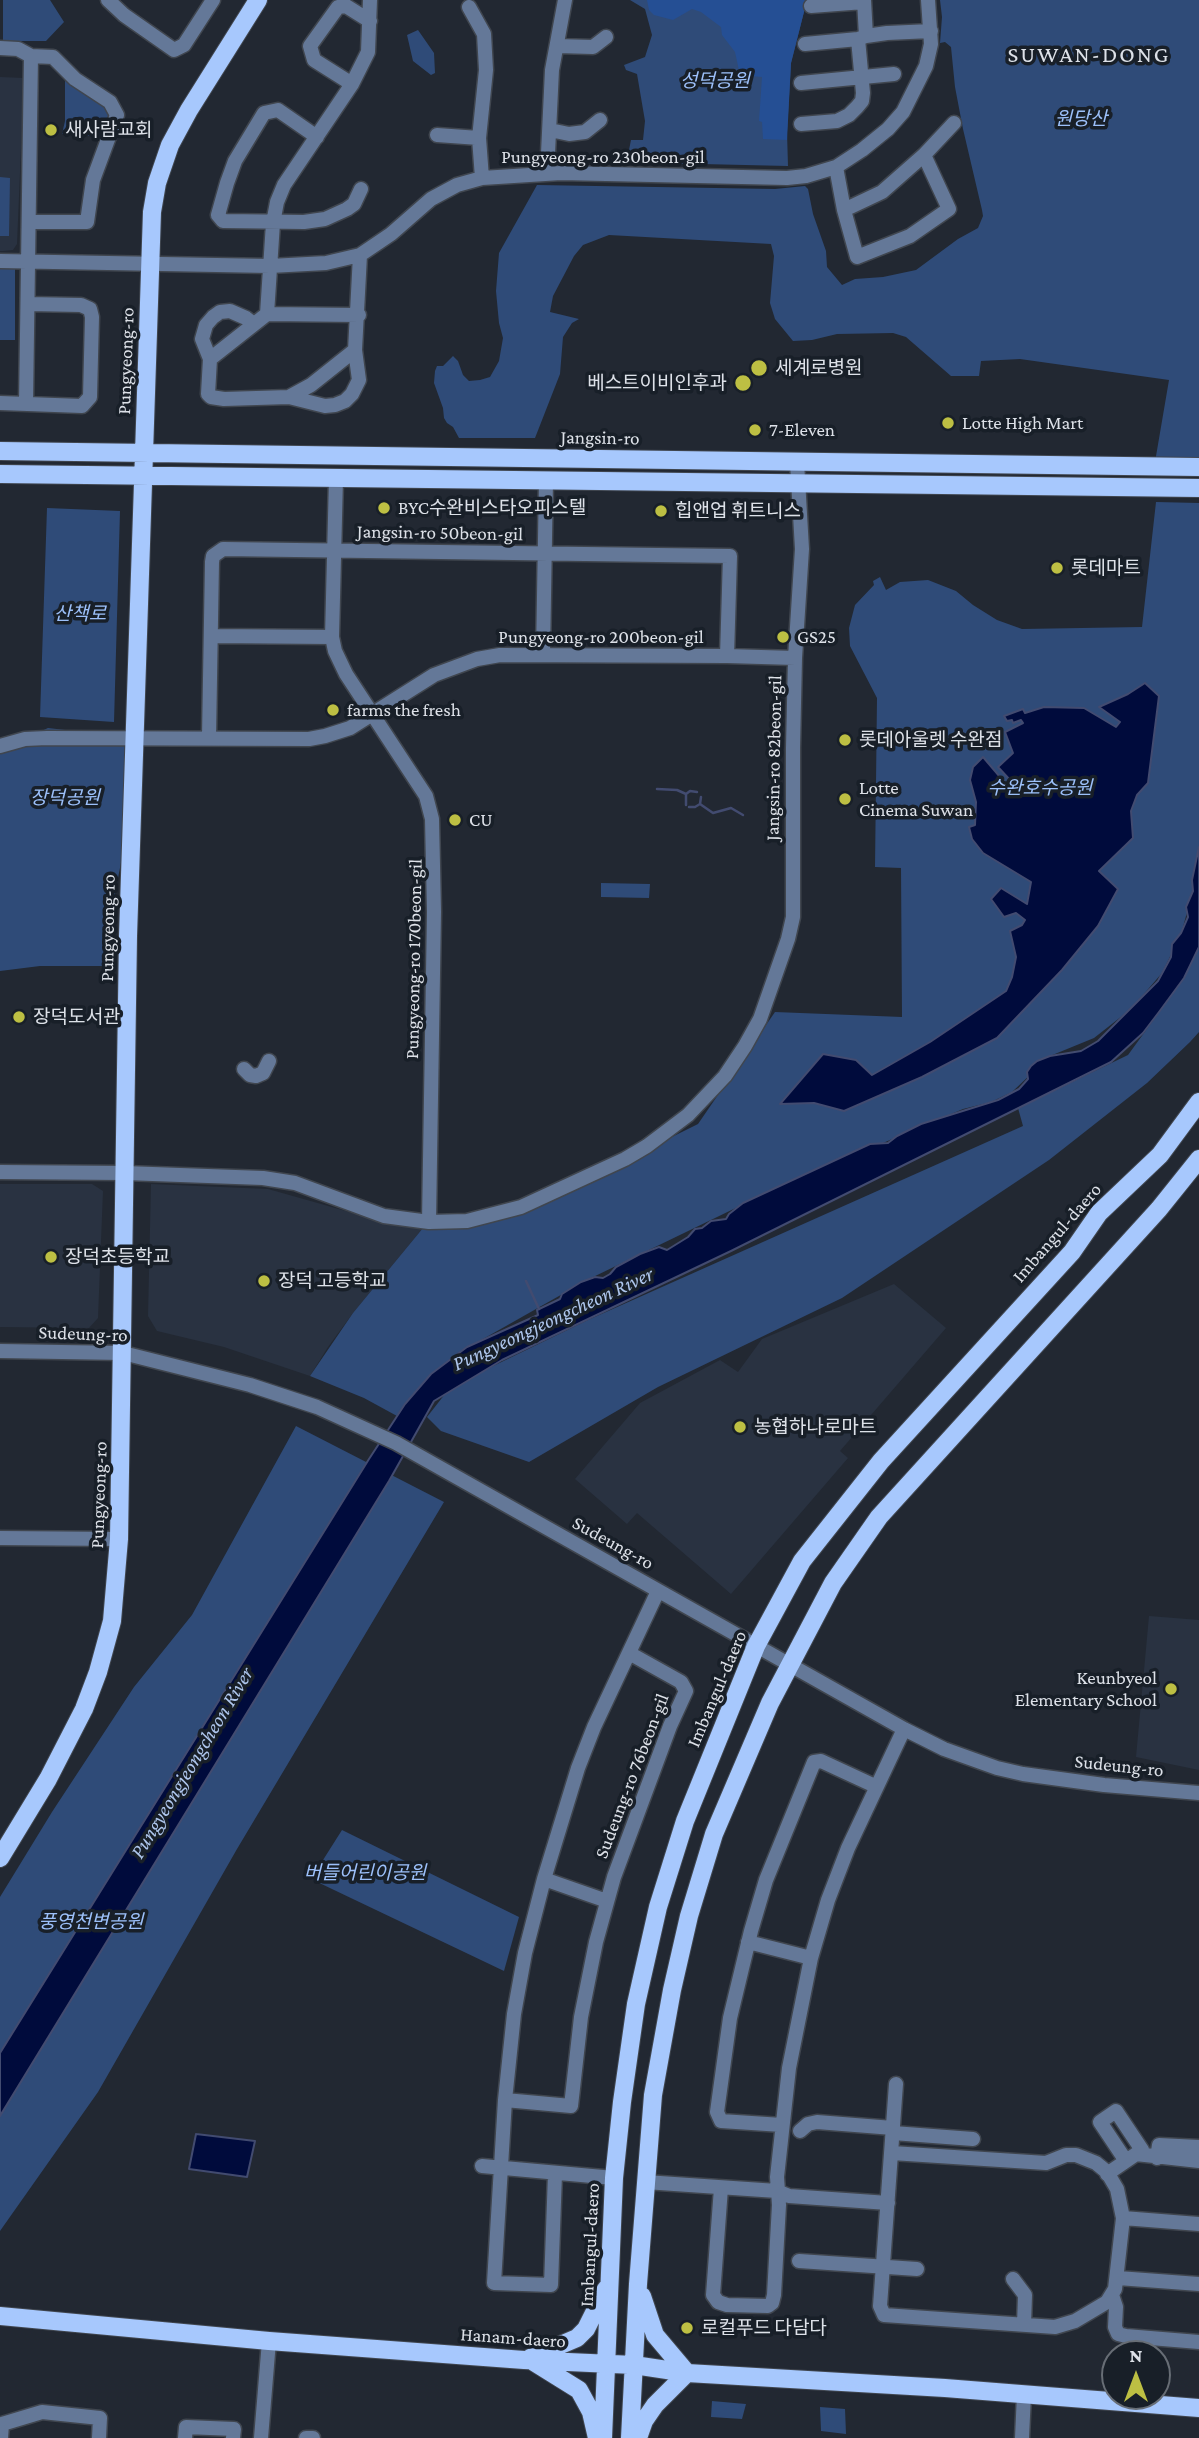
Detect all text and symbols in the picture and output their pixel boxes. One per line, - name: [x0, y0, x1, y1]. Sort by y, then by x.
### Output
- district label: SUWAN-DONG: [1009, 41, 1169, 69]
- park label: 성덕공원: [680, 70, 750, 92]
- park label: 원당산: [1055, 108, 1107, 130]
- place label: 새사람교회: [65, 119, 152, 141]
- marker: 새사람교회: [43, 122, 59, 138]
- street label: Pungyeong-ro 230beon-gil: [501, 146, 705, 168]
- street label: Pungyeong-ro: [113, 307, 139, 415]
- place label: 세계로병원: [775, 357, 862, 379]
- marker: 세계로병원: [749, 358, 769, 378]
- place label: 베스트이비인후과: [587, 372, 727, 394]
- marker: 베스트이비인후과: [733, 373, 753, 393]
- place label: Lotte High Mart: [962, 412, 1083, 434]
- marker: Lotte High Mart: [940, 415, 956, 431]
- place label: 7-Eleven: [769, 419, 835, 441]
- marker: 7-Eleven: [747, 422, 763, 438]
- street label: Jangsin-ro: [560, 426, 640, 450]
- place label: BYC수완비스타오피스텔: [398, 497, 586, 519]
- marker: BYC수완비스타오피스텔: [376, 500, 392, 516]
- place label: 힙앤업 휘트니스: [675, 500, 801, 522]
- marker: 힙앤업 휘트니스: [653, 503, 669, 519]
- street label: Jangsin-ro 50beon-gil: [357, 520, 523, 546]
- place label: 롯데마트: [1071, 557, 1141, 579]
- marker: 롯데마트: [1049, 560, 1065, 576]
- park label: 산책로: [54, 603, 106, 625]
- street label: Pungyeong-ro 200beon-gil: [498, 626, 704, 648]
- place label: GS25: [797, 626, 836, 648]
- marker: GS25: [775, 629, 791, 645]
- street label: Jangsin-ro 82beon-gil: [761, 675, 787, 841]
- place label: farms the fresh: [347, 699, 461, 721]
- marker: farms the fresh: [325, 702, 341, 718]
- place label: 롯데아울렛 수완점: [859, 729, 1002, 751]
- marker: 롯데아울렛 수완점: [837, 732, 853, 748]
- place label: Lotte Cinema Suwan: [859, 777, 973, 821]
- park label: 수완호수공원: [988, 777, 1092, 799]
- park label: 장덕공원: [30, 787, 100, 809]
- marker: Lotte Cinema Suwan: [837, 791, 853, 807]
- place label: CU: [469, 809, 493, 831]
- marker: CU: [447, 812, 463, 828]
- street label: Pungyeong-ro 170beon-gil: [401, 859, 427, 1059]
- street label: Pungyeong-ro: [96, 874, 120, 982]
- place label: 장덕도서관: [33, 1006, 120, 1028]
- marker: 장덕도서관: [11, 1009, 27, 1025]
- street label: Imbangul-daero: [1008, 1179, 1106, 1287]
- place label: 장덕초등학교: [65, 1246, 170, 1268]
- marker: 장덕초등학교: [43, 1249, 59, 1265]
- water label: Pungyeongjeongcheon River: [449, 1261, 657, 1377]
- place label: 장덕 고등학교: [278, 1270, 386, 1292]
- marker: 장덕 고등학교: [256, 1273, 272, 1289]
- street label: Sudeung-ro: [38, 1321, 128, 1347]
- place label: 농협하나로마트: [754, 1416, 876, 1438]
- marker: 농협하나로마트: [732, 1419, 748, 1435]
- street label: Pungyeong-ro: [86, 1441, 112, 1549]
- street label: Sudeung-ro: [568, 1511, 658, 1575]
- street label: Imbangul-daero: [682, 1627, 752, 1751]
- water label: Pungyeongjeongcheon River: [125, 1663, 259, 1863]
- place label: Keunbyeol Elementary School: [1015, 1667, 1157, 1711]
- marker: Keunbyeol Elementary School: [1163, 1681, 1179, 1697]
- street label: Sudeung-ro 76beon-gil: [590, 1690, 674, 1862]
- street label: Sudeung-ro: [1073, 1750, 1165, 1782]
- park label: 버들어린이공원: [304, 1862, 426, 1884]
- park label: 풍영천변공원: [39, 1911, 143, 1933]
- street label: Imbangul-daero: [575, 2182, 605, 2308]
- place label: 로컬푸드 다담다: [701, 2317, 827, 2339]
- marker: 로컬푸드 다담다: [679, 2320, 695, 2336]
- street label: Hanam-daero: [460, 2323, 566, 2353]
- north arrow: [1101, 2340, 1171, 2410]
- text: N: [1130, 2345, 1142, 2366]

